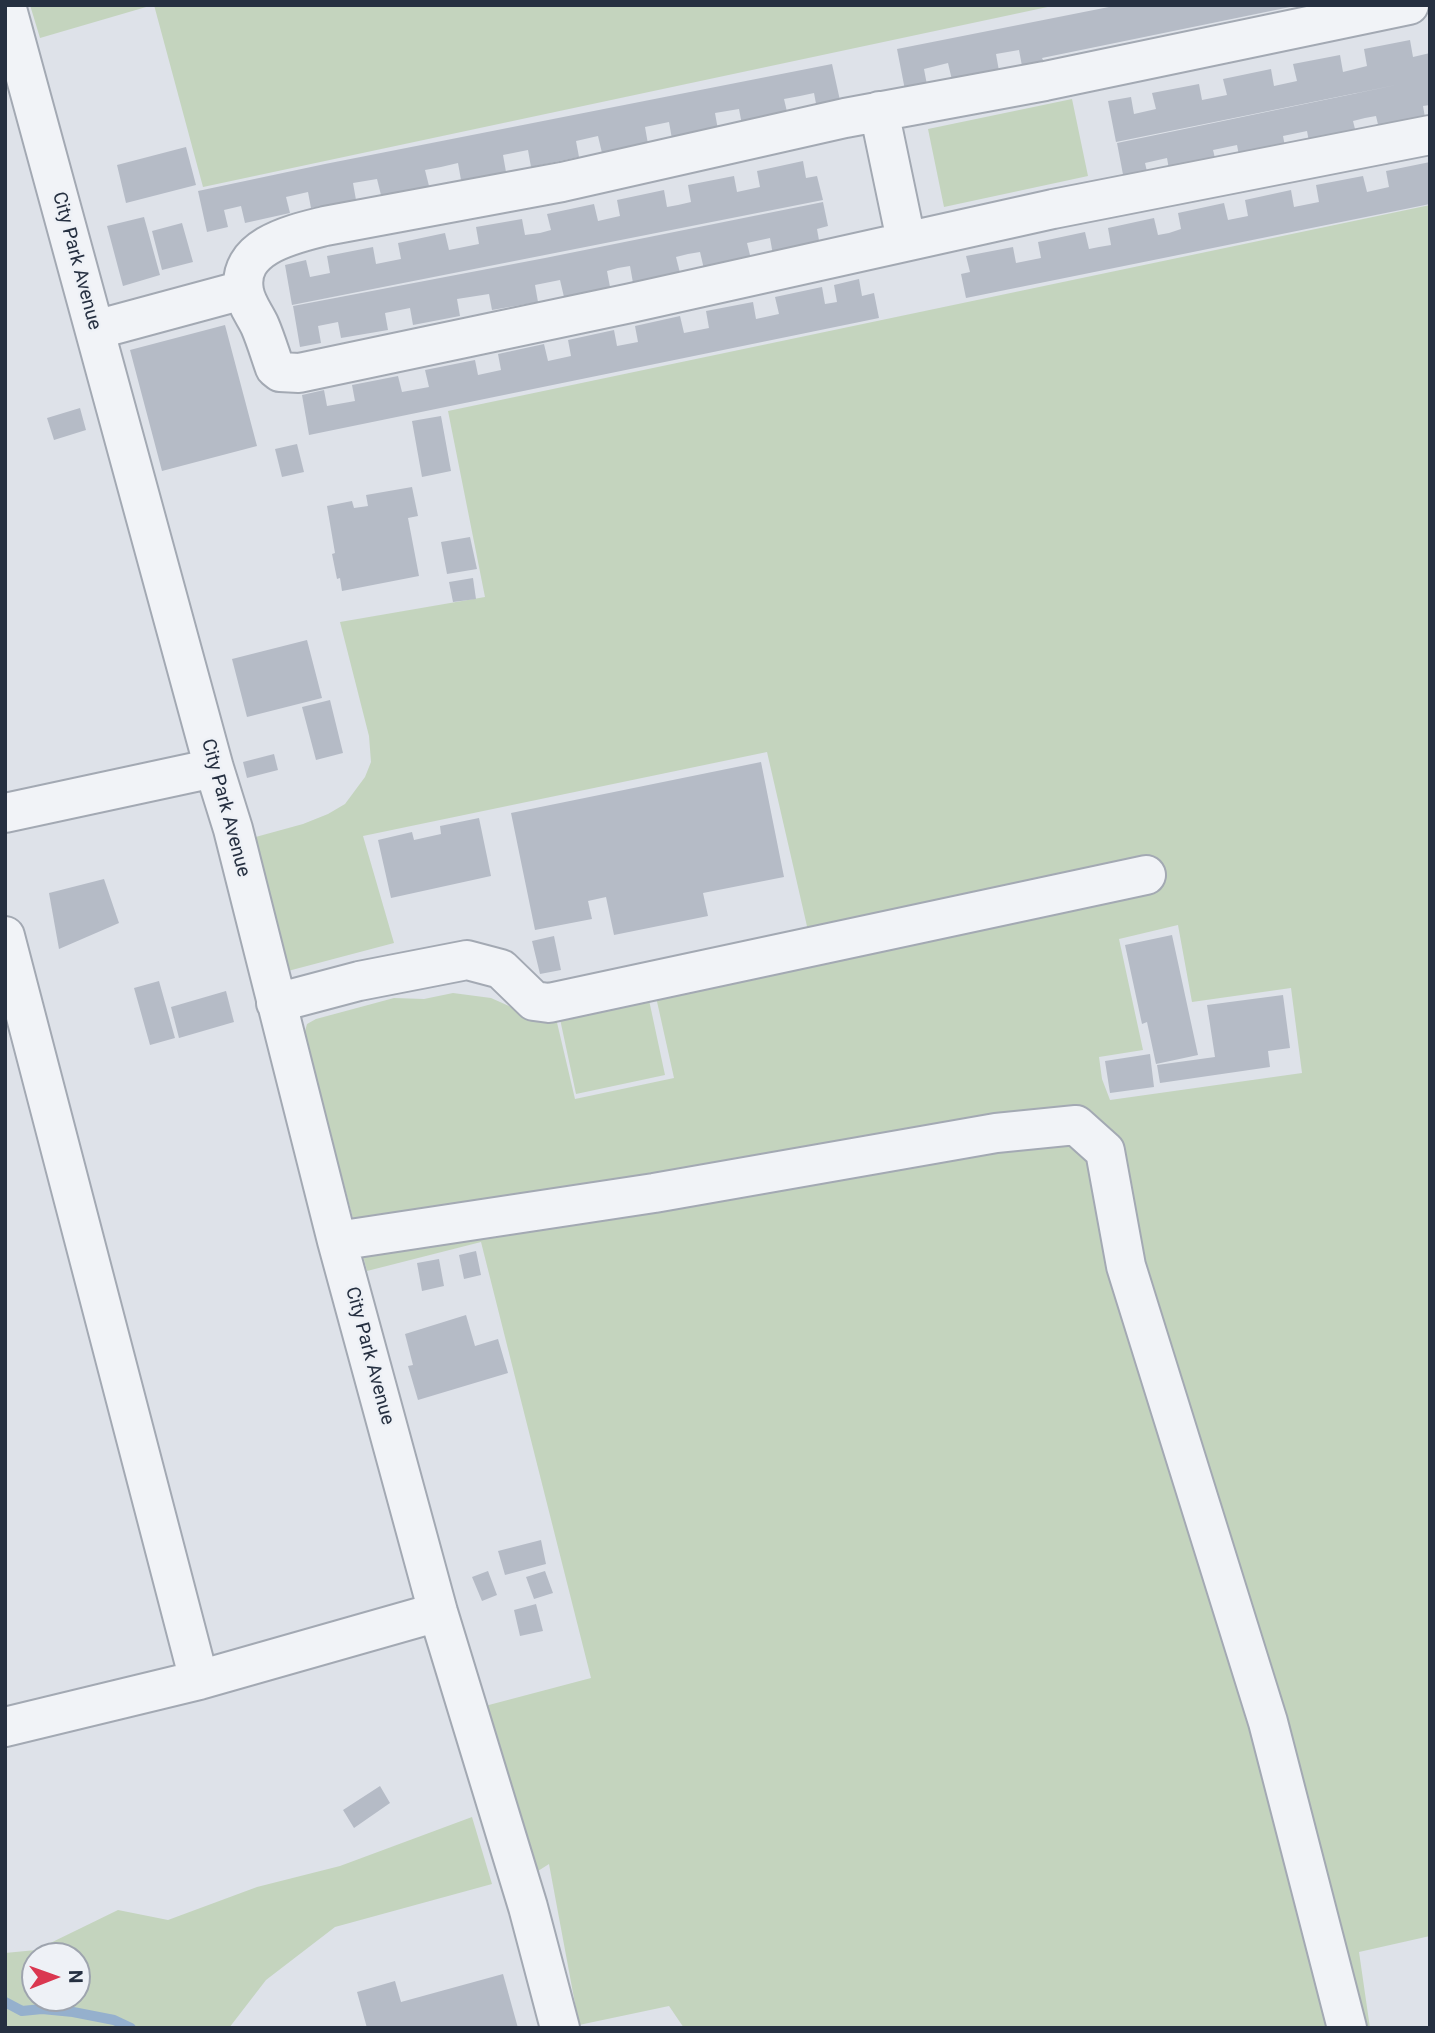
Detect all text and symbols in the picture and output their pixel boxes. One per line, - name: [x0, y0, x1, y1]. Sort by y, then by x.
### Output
- street label: City Park Avenue: [47, 189, 105, 333]
- street label: City Park Avenue: [196, 736, 254, 880]
- street label: City Park Avenue: [340, 1284, 398, 1428]
- north arrow: [21, 1942, 91, 2012]
- text: N: [64, 1970, 87, 1984]

